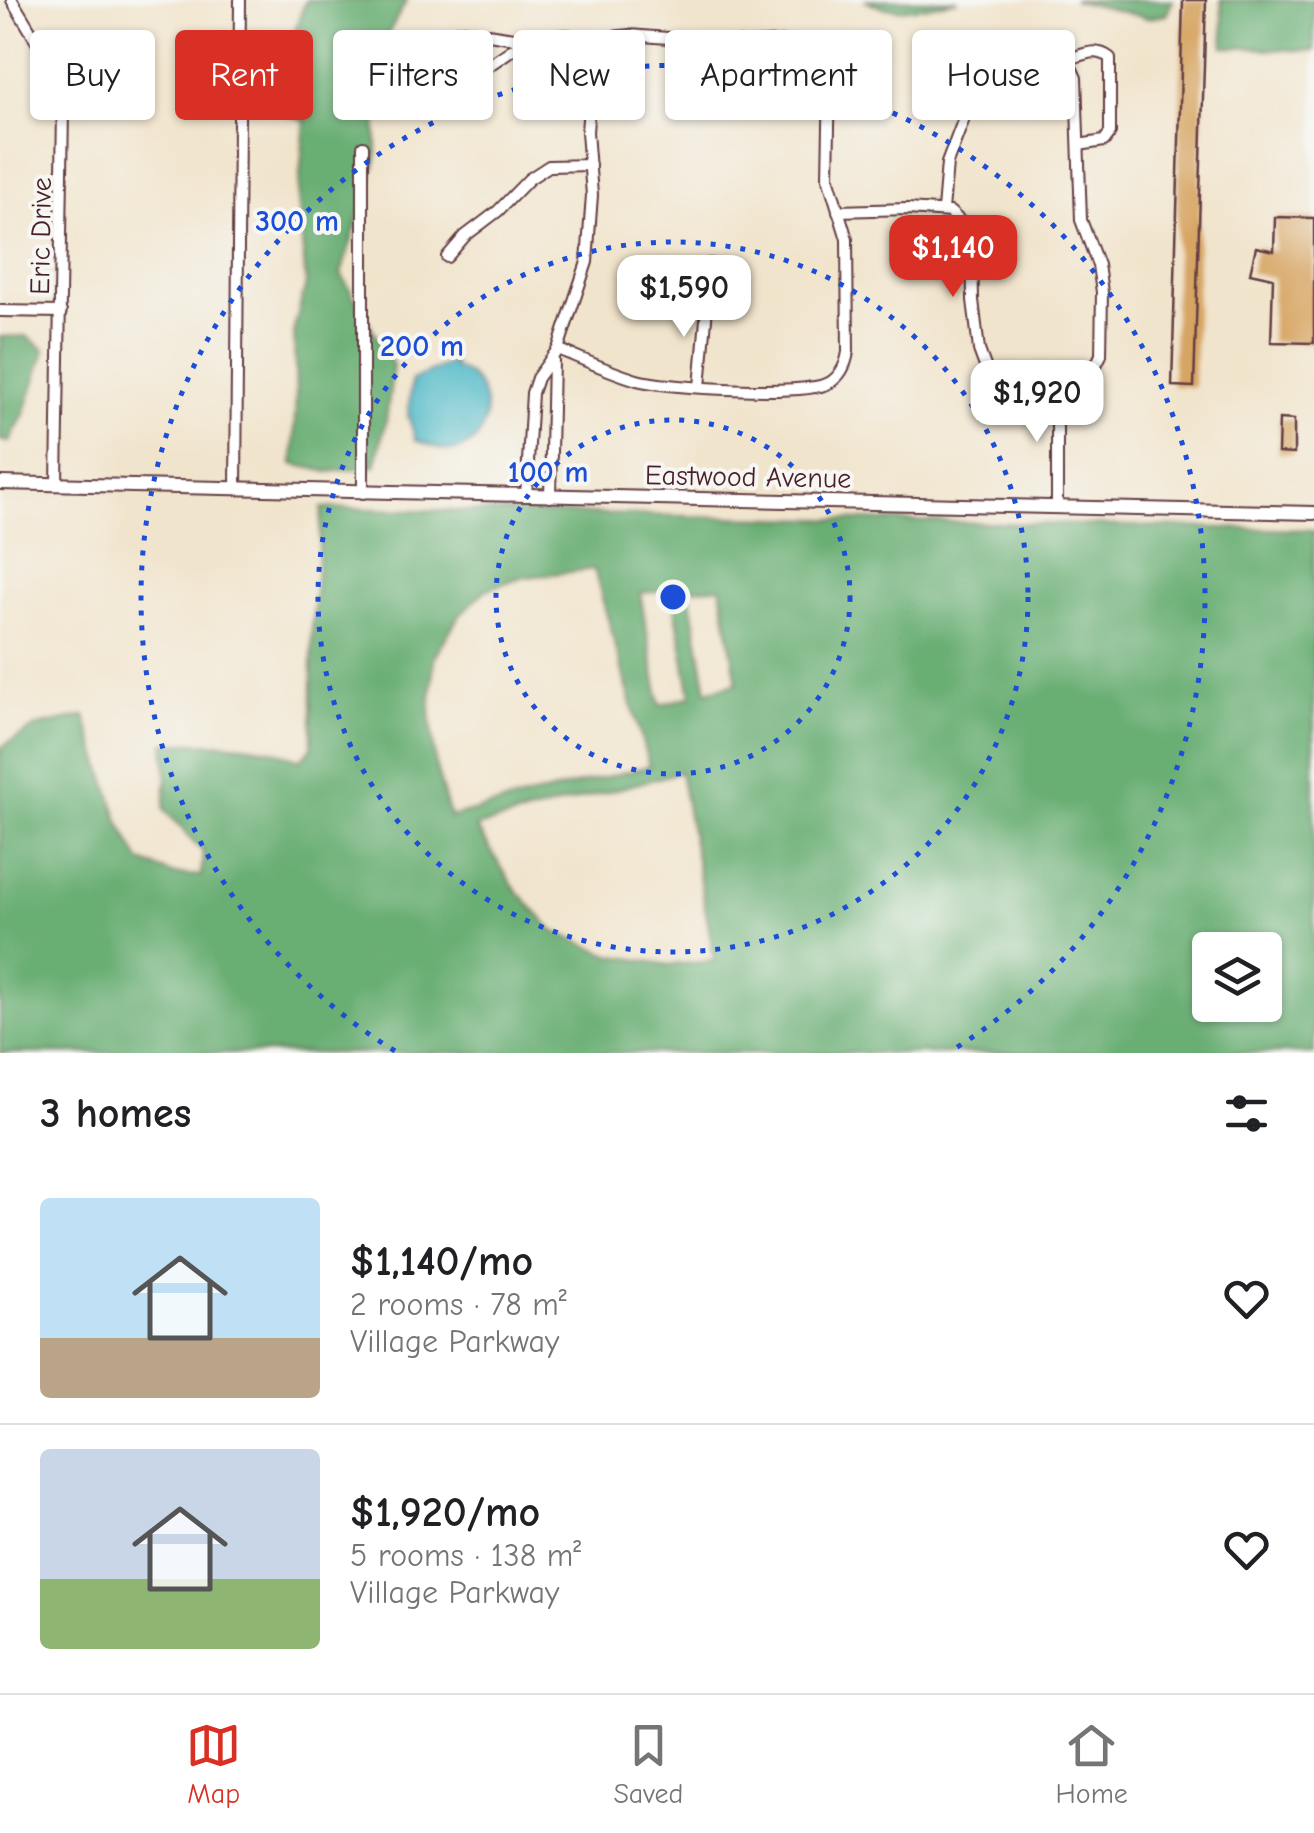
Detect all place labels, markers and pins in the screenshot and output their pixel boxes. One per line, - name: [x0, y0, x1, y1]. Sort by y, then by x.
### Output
- pin: $1,140: [872, 215, 1034, 300]
- pin: $1,590: [603, 255, 765, 340]
- pin: $1,920: [956, 360, 1118, 445]
- centre of rings: [655, 579, 691, 615]

